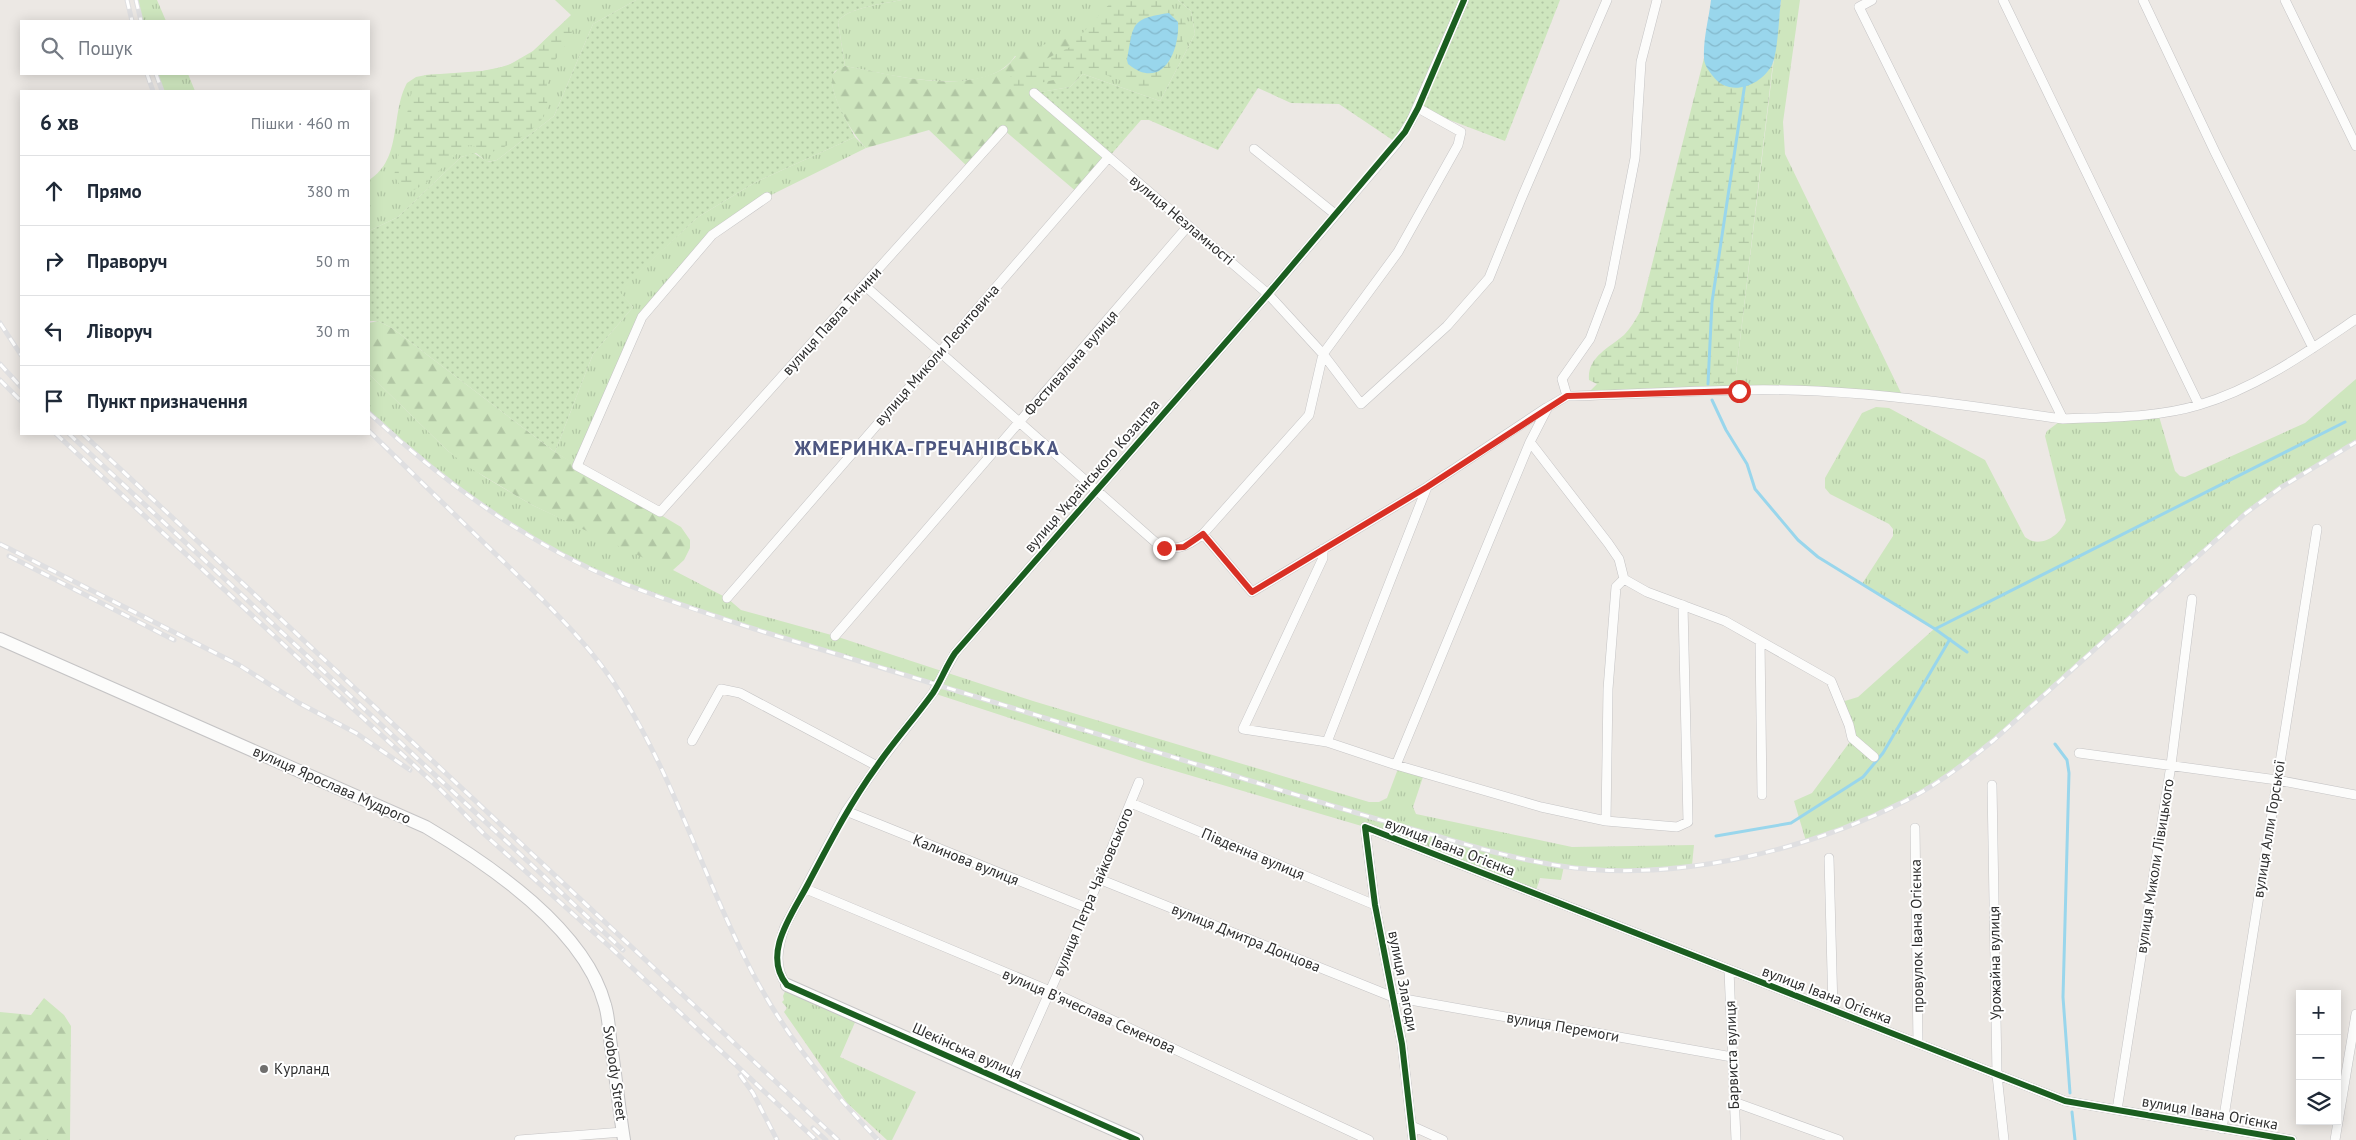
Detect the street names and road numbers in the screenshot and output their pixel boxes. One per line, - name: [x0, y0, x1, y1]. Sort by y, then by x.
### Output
- street label: вулиця Незламності: [1126, 170, 1239, 269]
- street label: вулиця Павла Тичини: [778, 263, 885, 379]
- street label: вулиця Миколи Леонтовича: [870, 280, 1003, 429]
- street label: Фестивальна вулиця: [1019, 306, 1122, 420]
- street label: вулиця Українського Козацтва: [1020, 395, 1163, 556]
- street label: вулиця Ярослава Мудрого: [250, 741, 414, 828]
- street label: вулиця Алли Горської: [2248, 759, 2289, 899]
- street label: вулиця Миколи Лівицького: [2131, 777, 2178, 955]
- street label: вулиця Петра Чайковського: [1048, 804, 1137, 979]
- street label: вулиця Івана Огієнка: [1382, 813, 1518, 880]
- street label: Південна вулиця: [1199, 823, 1308, 884]
- street label: Калинова вулиця: [910, 830, 1022, 889]
- street label: провулок Івана Огієнка: [1906, 859, 1927, 1013]
- street label: вулиця Дмитра Донцова: [1169, 899, 1323, 976]
- street label: Урожайна вулиця: [1984, 906, 2005, 1020]
- street label: вулиця Злагоди: [1384, 929, 1423, 1033]
- street label: вулиця Івана Огієнка: [1759, 961, 1895, 1028]
- street label: вулиця В'ячеслава Семенова: [1000, 964, 1179, 1057]
- street label: Барвиста вулиця: [1720, 1000, 1743, 1110]
- street label: вулиця Перемоги: [1505, 1007, 1621, 1046]
- street label: Шекінська вулиця: [910, 1018, 1025, 1083]
- street label: Svobody Street: [599, 1024, 632, 1122]
- street label: вулиця Івана Огієнка: [2141, 1091, 2280, 1134]

